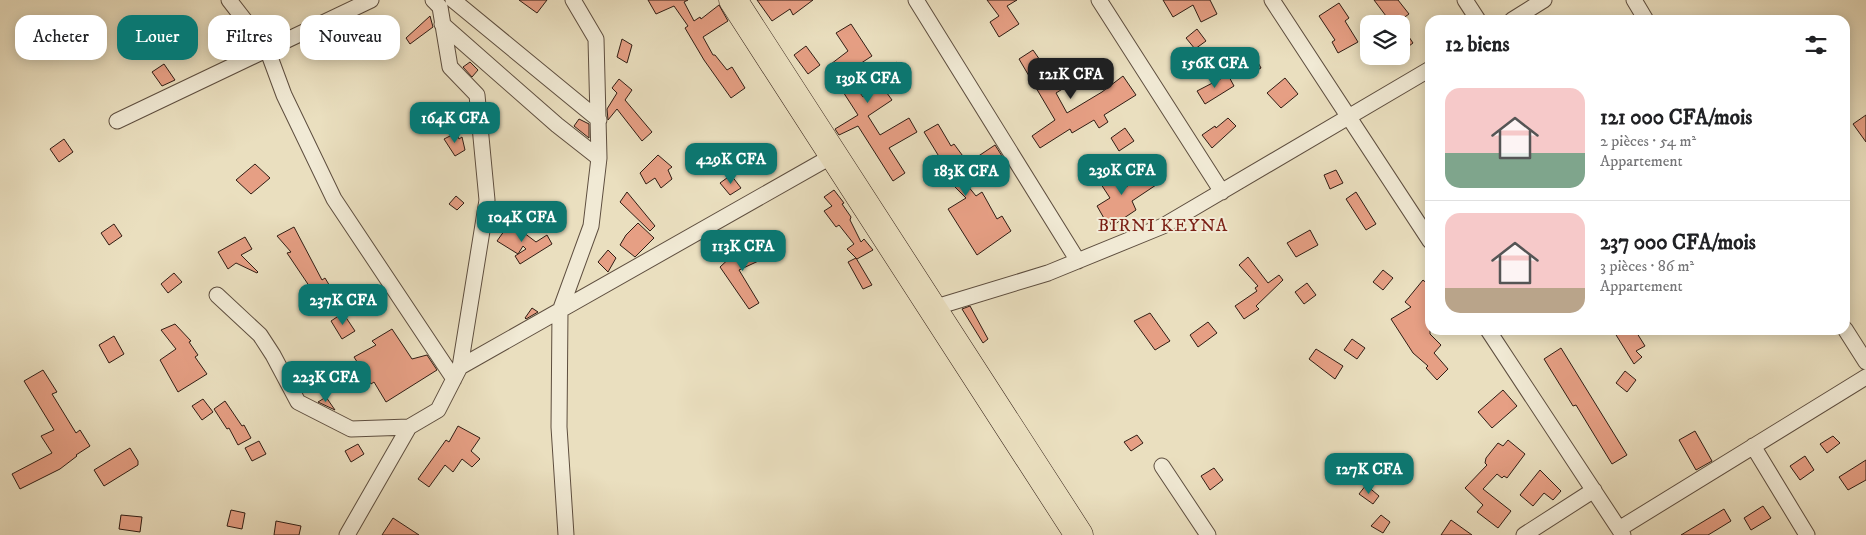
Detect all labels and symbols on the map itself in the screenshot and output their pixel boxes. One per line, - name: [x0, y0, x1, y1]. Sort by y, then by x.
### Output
- pin: 156K CFA: [1163, 46, 1267, 89]
- pin: 121K CFA: [1019, 58, 1123, 100]
- pin: 139K CFA: [816, 62, 920, 104]
- pin: 164K CFA: [403, 102, 507, 144]
- pin: 429K CFA: [679, 142, 783, 185]
- pin: 183K CFA: [914, 154, 1018, 197]
- pin: 239K CFA: [1070, 154, 1174, 196]
- pin: 104K CFA: [470, 200, 574, 243]
- district label: BIRNI KEYNA: [1098, 215, 1228, 237]
- pin: 113K CFA: [691, 230, 795, 272]
- pin: 237K CFA: [291, 284, 395, 326]
- pin: 223K CFA: [274, 360, 378, 403]
- pin: 127K CFA: [1317, 452, 1421, 495]

